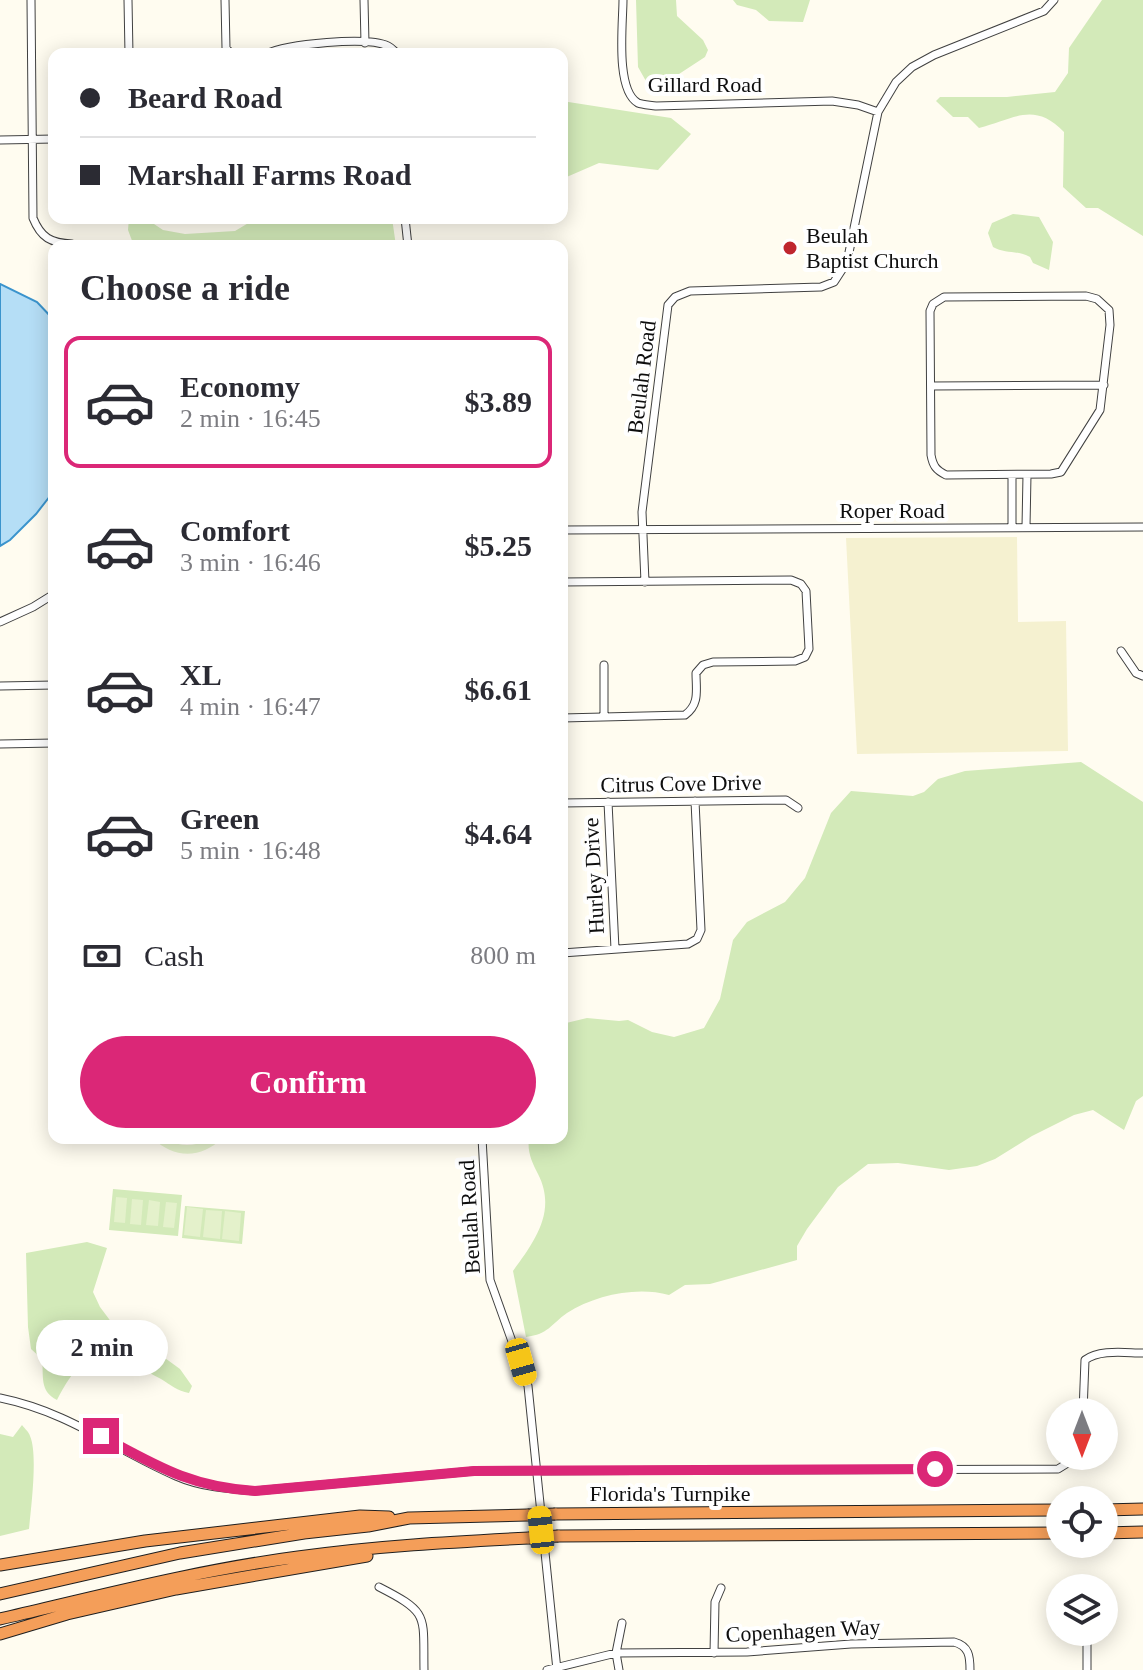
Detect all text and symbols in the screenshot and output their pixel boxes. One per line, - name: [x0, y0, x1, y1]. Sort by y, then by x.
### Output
- street label: Gillard Road: [648, 72, 762, 97]
- text: Beard Road: [128, 81, 282, 114]
- text: Marshall Farms Road: [128, 158, 411, 191]
- place label: Beulah Baptist Church: [806, 223, 939, 273]
- marker: Beulah Baptist Church: [781, 239, 799, 257]
- text: Choose a ride: [80, 268, 290, 308]
- street label: Beulah Road: [622, 319, 661, 435]
- icon: car: [84, 366, 156, 438]
- text: Economy: [180, 370, 300, 403]
- text: $3.89: [465, 385, 532, 418]
- text: 2 min · 16:45: [180, 404, 321, 433]
- street label: Roper Road: [839, 498, 945, 523]
- icon: car: [84, 510, 156, 582]
- text: Comfort: [180, 514, 290, 547]
- text: $5.25: [465, 529, 532, 562]
- text: 3 min · 16:46: [180, 548, 321, 577]
- icon: car: [84, 654, 156, 726]
- text: XL: [180, 658, 222, 691]
- text: $6.61: [465, 673, 532, 706]
- text: 4 min · 16:47: [180, 692, 321, 721]
- street label: Citrus Cove Drive: [600, 770, 762, 797]
- icon: car: [84, 798, 156, 870]
- text: Green: [180, 802, 259, 835]
- text: $4.64: [465, 817, 532, 850]
- street label: Hurley Drive: [578, 817, 609, 935]
- text: 5 min · 16:48: [180, 836, 321, 865]
- icon: cash: [80, 934, 124, 978]
- text: Cash: [144, 939, 204, 972]
- text: 800 m: [470, 941, 536, 970]
- button: Confirm: [80, 1036, 536, 1128]
- street label: Beulah Road: [454, 1159, 485, 1275]
- callout: 2 min: [35, 1320, 167, 1376]
- text: 2 min: [71, 1333, 133, 1362]
- car: [503, 1336, 539, 1388]
- north arrow: [1046, 1398, 1118, 1470]
- map controls: [1046, 1398, 1118, 1646]
- route end: [83, 1418, 119, 1454]
- route start: [917, 1451, 953, 1487]
- street label: Florida's Turnpike: [589, 1481, 751, 1506]
- button: locate: [1046, 1486, 1118, 1558]
- car: [527, 1505, 555, 1555]
- button: layers: [1046, 1574, 1118, 1646]
- street label: Copenhagen Way: [725, 1614, 881, 1647]

